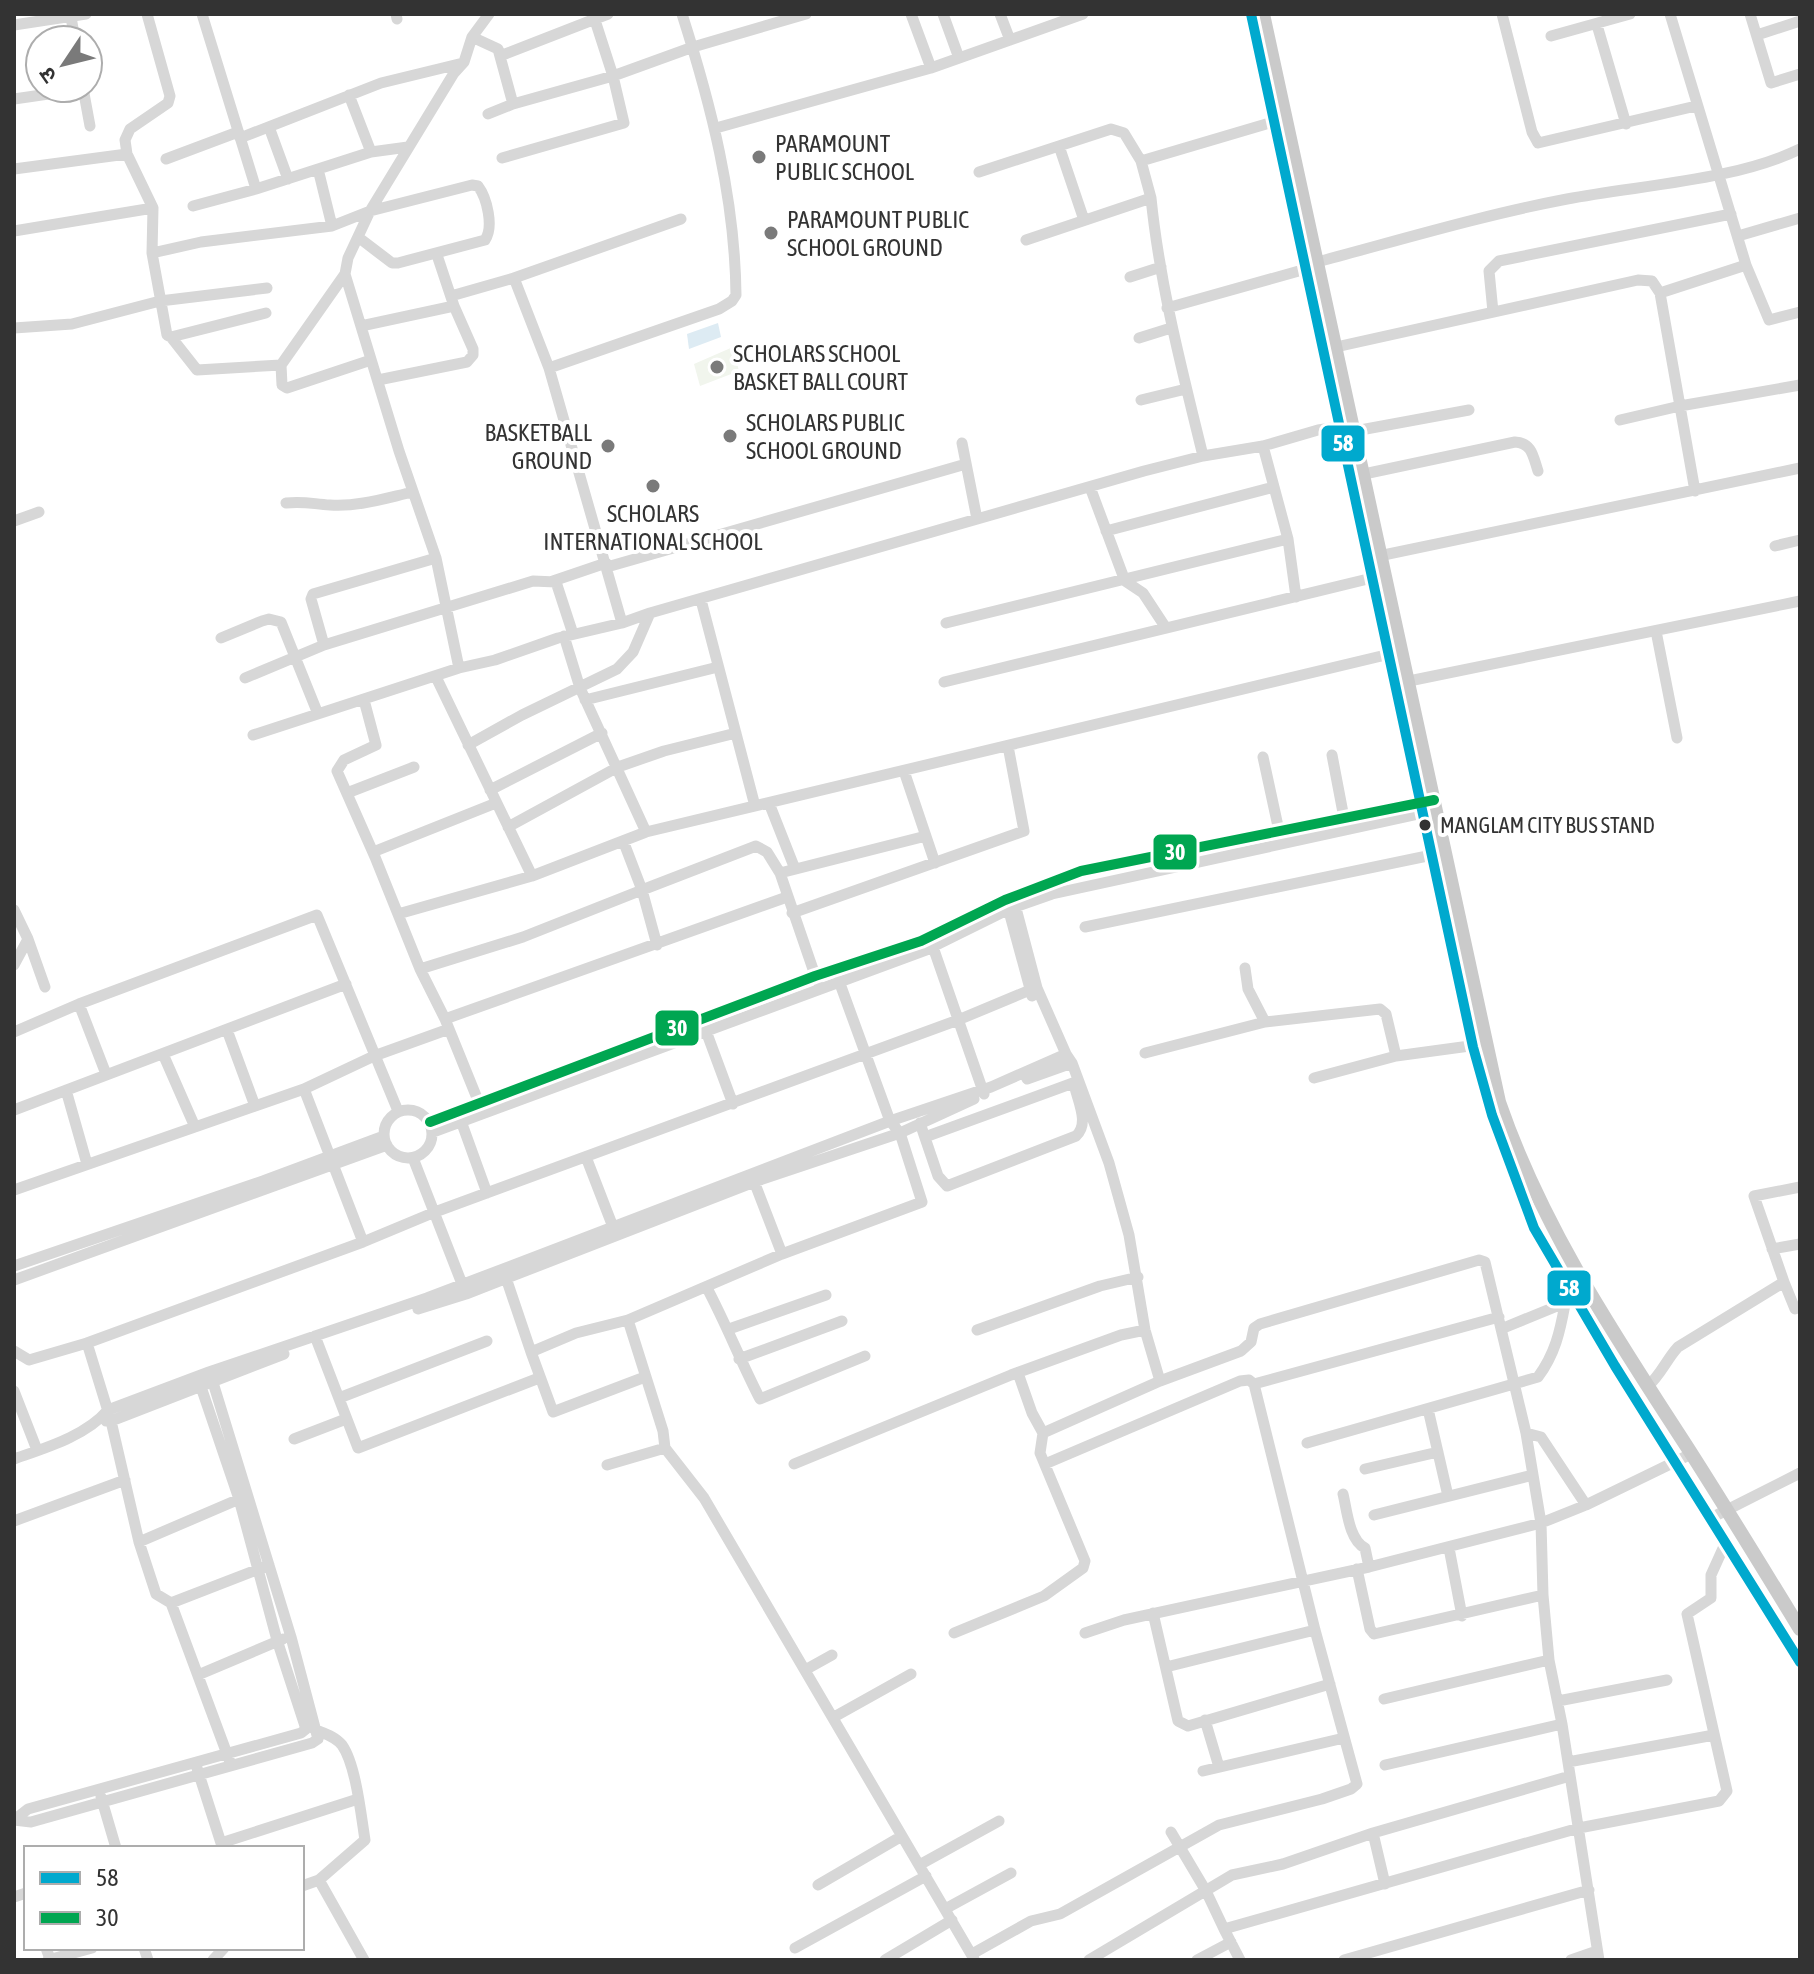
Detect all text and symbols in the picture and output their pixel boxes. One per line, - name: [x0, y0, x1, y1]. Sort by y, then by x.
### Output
- north arrow: [24, 24, 104, 104]
- text: उ: [33, 62, 62, 88]
- place label: PARAMOUNT PUBLIC SCHOOL: [775, 130, 915, 185]
- marker: PARAMOUNT PUBLIC SCHOOL: [750, 148, 768, 166]
- place label: PARAMOUNT PUBLIC SCHOOL GROUND: [787, 206, 969, 261]
- marker: PARAMOUNT PUBLIC SCHOOL GROUND: [762, 224, 780, 242]
- place label: SCHOLARS SCHOOL BASKET BALL COURT: [733, 340, 909, 395]
- marker: SCHOLARS SCHOOL BASKET BALL COURT: [708, 358, 726, 376]
- place label: SCHOLARS PUBLIC SCHOOL GROUND: [746, 409, 905, 464]
- place label: BASKETBALL GROUND: [485, 419, 593, 474]
- line badge: 58: [1320, 424, 1366, 463]
- marker: SCHOLARS PUBLIC SCHOOL GROUND: [721, 427, 739, 445]
- text: 58: [1333, 430, 1353, 456]
- marker: BASKETBALL GROUND: [599, 437, 617, 455]
- marker: SCHOLARS INTERNATIONAL SCHOOL: [644, 477, 662, 495]
- place label: SCHOLARS INTERNATIONAL SCHOOL: [543, 500, 763, 555]
- place label: MANGLAM CITY BUS STAND: [1440, 812, 1655, 838]
- marker: MANGLAM CITY BUS STAND: [1417, 817, 1433, 833]
- line badge: 30: [1152, 833, 1198, 871]
- text: 30: [1165, 839, 1185, 865]
- line badge: 30: [654, 1009, 700, 1047]
- text: 30: [667, 1015, 687, 1041]
- line badge: 58: [1546, 1269, 1592, 1307]
- text: 58: [1559, 1275, 1579, 1301]
- legend: [24, 1846, 304, 1950]
- text: 58: [96, 1864, 119, 1891]
- text: 30: [96, 1904, 119, 1931]

